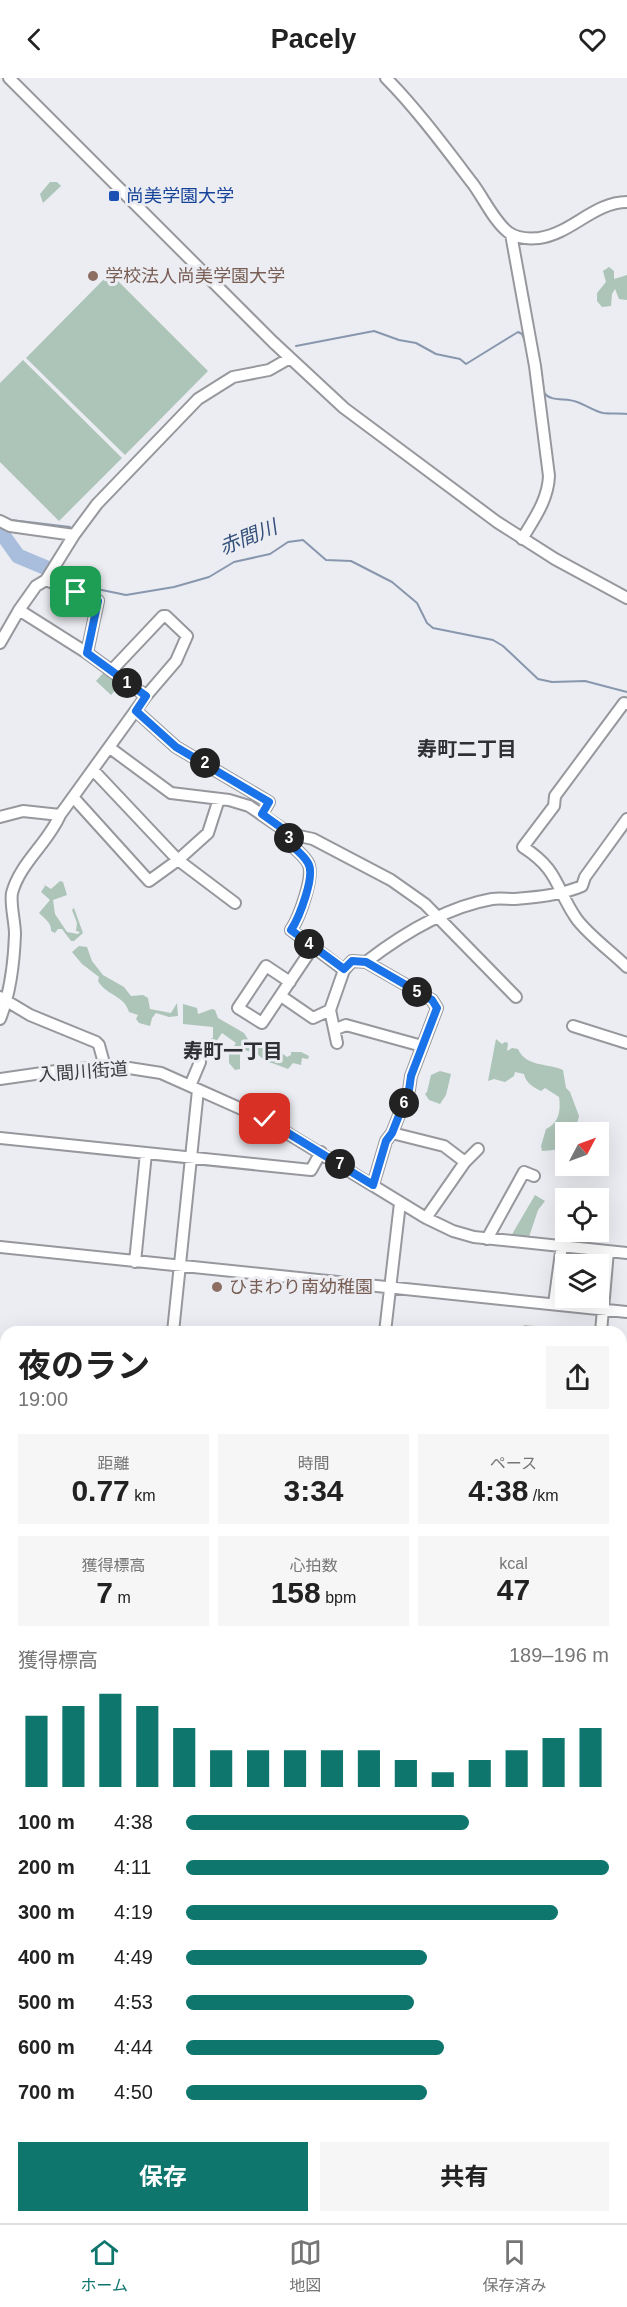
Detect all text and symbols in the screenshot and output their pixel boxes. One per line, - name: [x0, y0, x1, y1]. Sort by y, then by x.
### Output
- icon: back: [18, 23, 51, 56]
- icon: heart: [576, 23, 609, 56]
- text: Pacely: [271, 24, 356, 54]
- place label: 尚美学園大学: [126, 186, 234, 206]
- marker: 尚美学園大学: [107, 189, 121, 203]
- place label: 学校法人尚美学園大学: [105, 266, 285, 286]
- marker: 学校法人尚美学園大学: [86, 269, 100, 283]
- water label: 赤間川: [216, 515, 282, 558]
- pin: [50, 566, 101, 617]
- icon: arrive: [59, 575, 92, 608]
- pin: 1: [112, 668, 142, 698]
- text: 1: [123, 674, 131, 691]
- district label: 寿町二丁目: [417, 738, 517, 760]
- pin: 2: [190, 748, 220, 778]
- text: 2: [201, 754, 209, 771]
- pin: 3: [274, 823, 304, 853]
- text: 3: [285, 829, 293, 846]
- pin: 4: [294, 929, 324, 959]
- text: 4: [305, 935, 313, 952]
- pin: 5: [402, 977, 432, 1007]
- text: 5: [413, 983, 421, 1000]
- district label: 寿町一丁目: [183, 1040, 283, 1062]
- street label: 入間川街道: [37, 1059, 129, 1085]
- pin: 6: [389, 1088, 419, 1118]
- pin: [239, 1093, 290, 1144]
- text: 6: [400, 1094, 408, 1111]
- icon: check: [248, 1102, 281, 1135]
- north arrow: [555, 1122, 609, 1176]
- map controls: [555, 1122, 609, 1308]
- pin: 7: [325, 1149, 355, 1179]
- text: 7: [336, 1155, 344, 1172]
- button: locate: [555, 1188, 609, 1242]
- button: layers: [555, 1254, 609, 1308]
- place label: ひまわり南幼稚園: [229, 1277, 373, 1297]
- marker: ひまわり南幼稚園: [210, 1280, 224, 1294]
- button: share: [546, 1346, 609, 1409]
- text: 夜のラン: [18, 1347, 150, 1384]
- text: 19:00: [18, 1388, 68, 1410]
- text: 距離: [97, 1455, 130, 1472]
- text: 時間: [297, 1455, 330, 1472]
- text: ペース: [490, 1455, 537, 1472]
- text: 0.77: [71, 1474, 130, 1507]
- text: 3:34: [283, 1474, 344, 1507]
- text: 4:38: [468, 1474, 528, 1507]
- text: km: [130, 1487, 156, 1504]
- text: /km: [528, 1487, 559, 1504]
- text: kcal: [499, 1555, 528, 1572]
- text: 獲得標高: [81, 1557, 146, 1574]
- text: 心拍数: [289, 1557, 338, 1574]
- text: 47: [497, 1573, 530, 1606]
- text: 7: [96, 1576, 113, 1609]
- text: 158: [271, 1576, 321, 1609]
- text: m: [113, 1589, 131, 1606]
- text: bpm: [321, 1589, 356, 1606]
- text: 189–196 m: [509, 1644, 609, 1666]
- text: 獲得標高: [18, 1649, 98, 1671]
- text: 100 m: [18, 1811, 75, 1833]
- text: 4:38: [114, 1811, 153, 1833]
- text: 200 m: [18, 1856, 75, 1878]
- text: 4:11: [114, 1856, 151, 1878]
- text: 300 m: [18, 1901, 75, 1923]
- text: 4:19: [114, 1901, 153, 1923]
- text: 400 m: [18, 1946, 75, 1968]
- text: 4:49: [114, 1946, 153, 1968]
- text: 500 m: [18, 1991, 75, 2013]
- text: 4:53: [114, 1991, 153, 2013]
- text: 600 m: [18, 2036, 75, 2058]
- text: 4:44: [114, 2036, 153, 2058]
- text: 700 m: [18, 2081, 75, 2103]
- text: 4:50: [114, 2081, 153, 2103]
- button: 保存: [18, 2142, 308, 2211]
- button: 共有: [320, 2142, 609, 2211]
- tab: ホーム: [80, 2236, 128, 2296]
- tab: 地図: [289, 2236, 322, 2296]
- tab: 保存済み: [483, 2236, 547, 2296]

